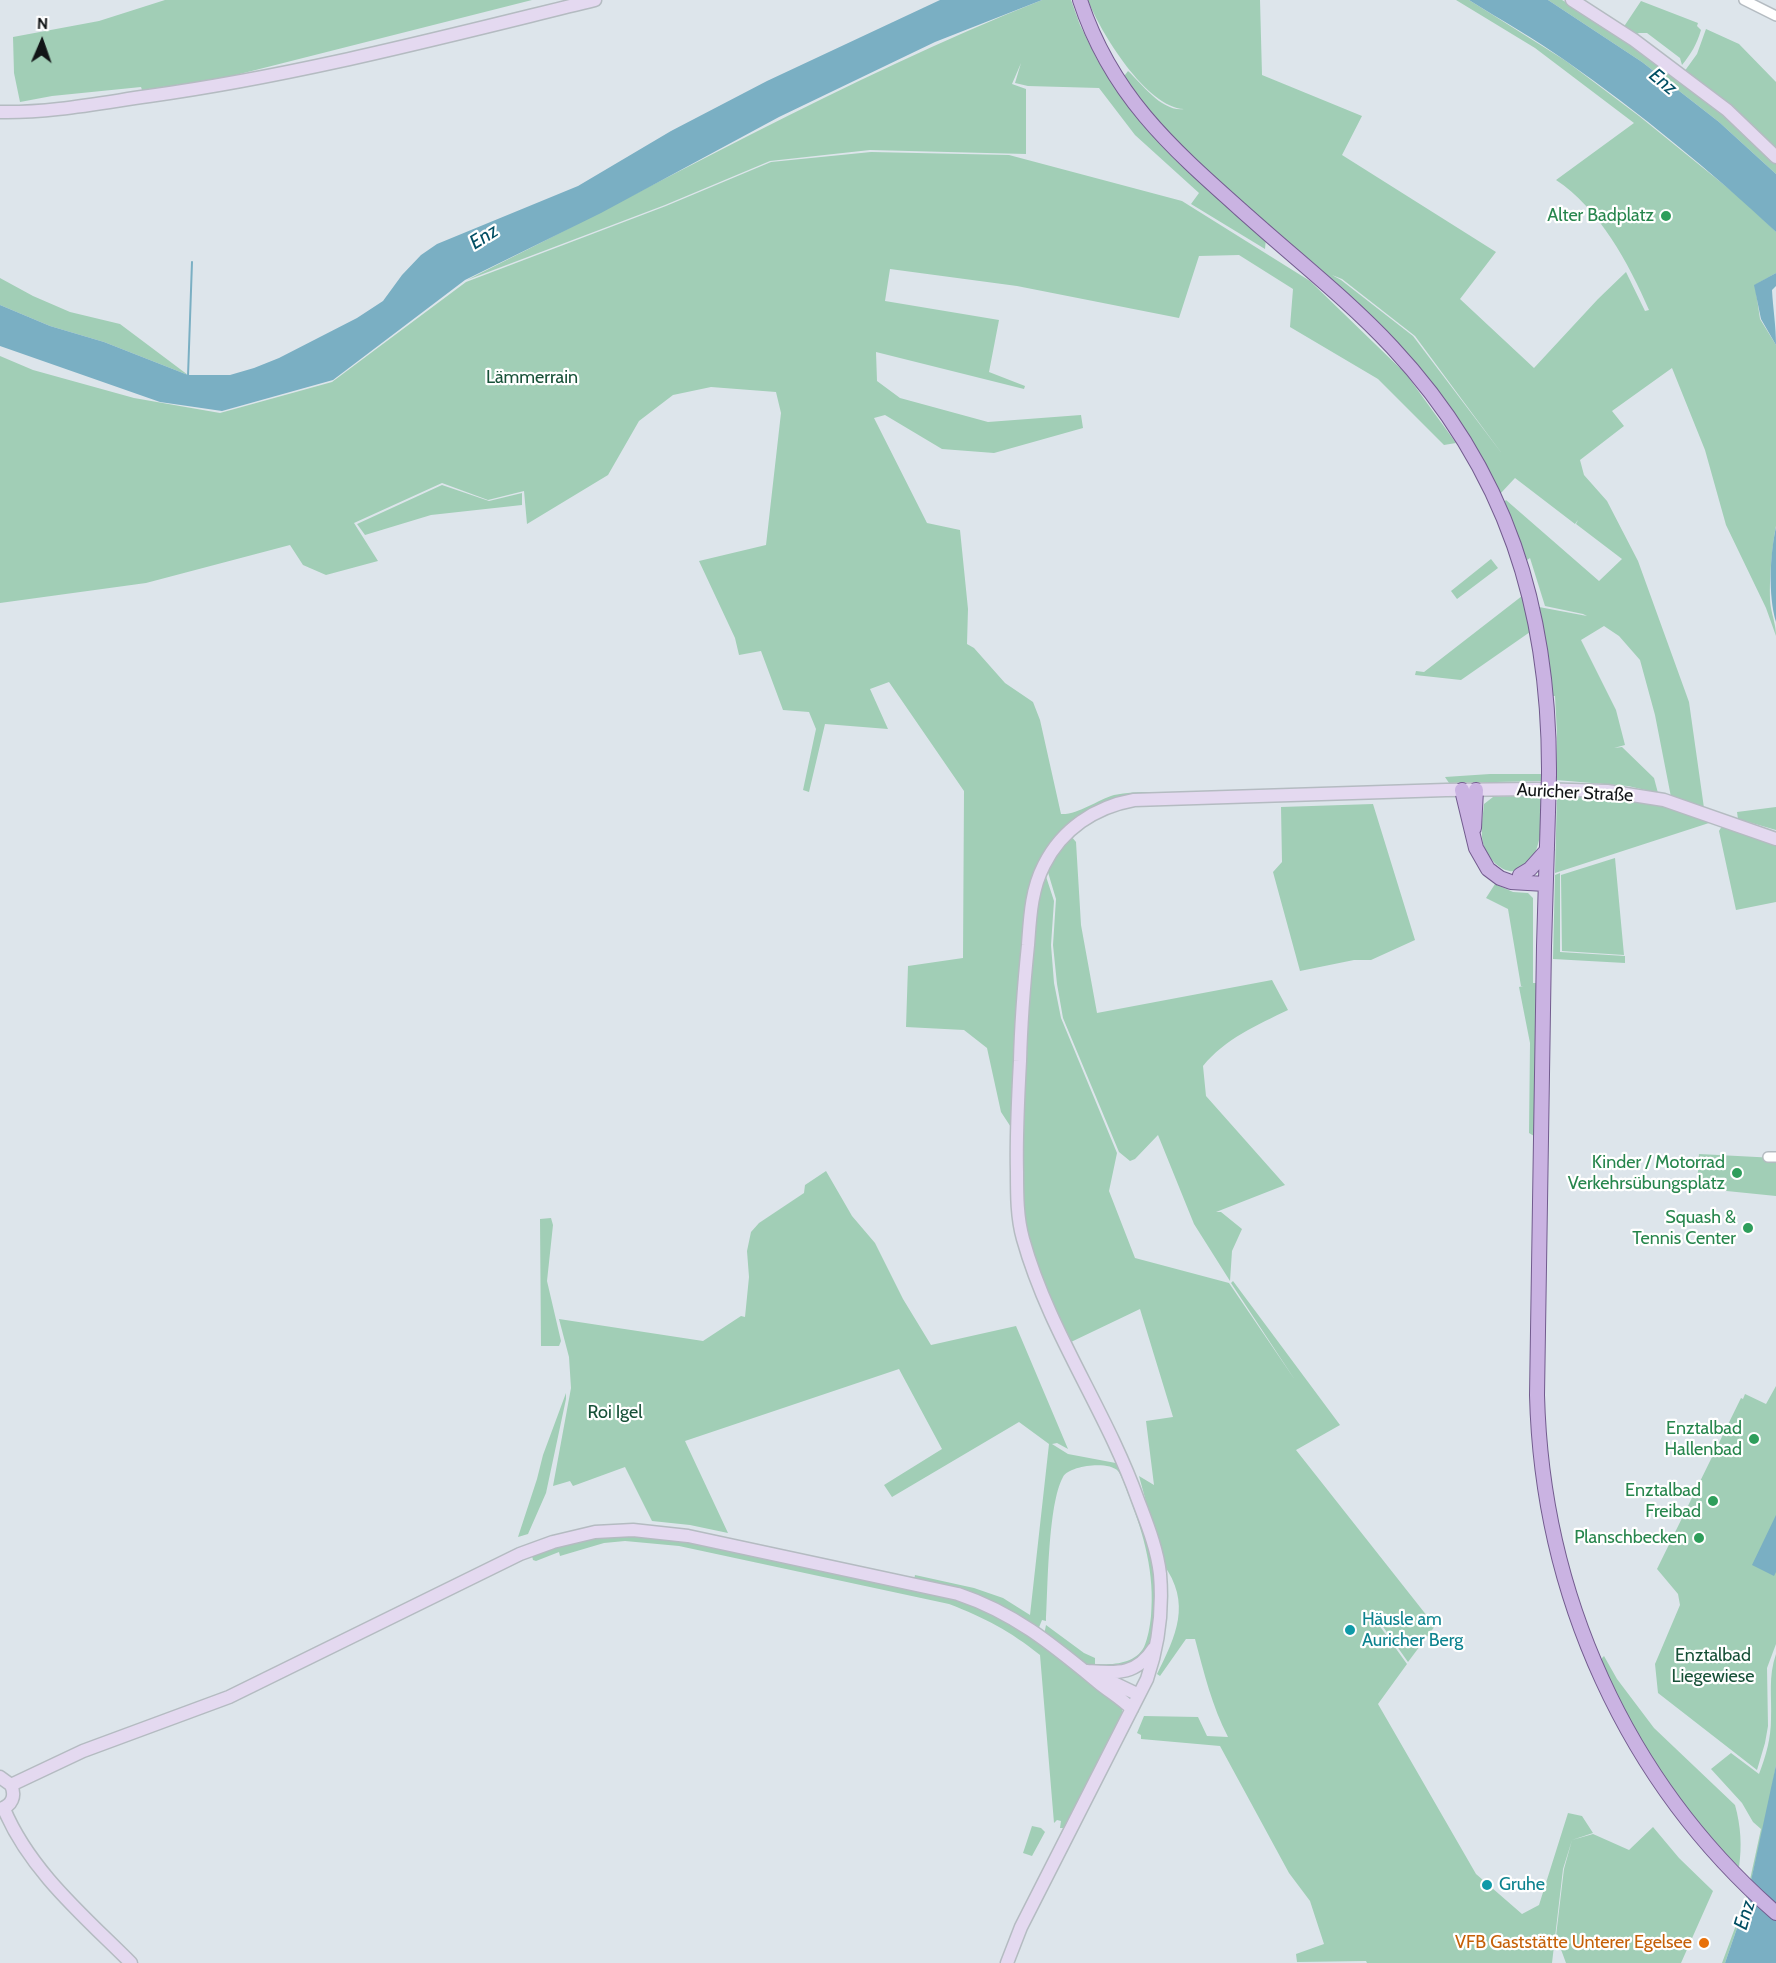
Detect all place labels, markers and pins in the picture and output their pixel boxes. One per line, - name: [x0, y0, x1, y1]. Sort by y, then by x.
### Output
- place label: Alter Badplatz: [1547, 205, 1654, 227]
- marker: Alter Badplatz: [1659, 209, 1673, 223]
- place label: Kinder / Motorrad Verkehrsübungsplatz: [1568, 1152, 1725, 1194]
- marker: Kinder / Motorrad Verkehrsübungsplatz: [1730, 1166, 1744, 1180]
- place label: Squash & Tennis Center: [1632, 1207, 1736, 1250]
- marker: Squash & Tennis Center: [1741, 1221, 1755, 1235]
- place label: Enztalbad Hallenbad: [1665, 1418, 1742, 1460]
- marker: Enztalbad Hallenbad: [1747, 1432, 1761, 1446]
- place label: Enztalbad Freibad: [1625, 1480, 1701, 1522]
- marker: Enztalbad Freibad: [1706, 1494, 1720, 1508]
- place label: Planschbecken: [1574, 1527, 1687, 1549]
- marker: Planschbecken: [1692, 1531, 1706, 1545]
- place label: Häusle am Auricher Berg: [1362, 1609, 1463, 1652]
- marker: Häusle am Auricher Berg: [1343, 1623, 1357, 1637]
- place label: Gruhe: [1499, 1874, 1545, 1896]
- marker: Gruhe: [1480, 1878, 1494, 1892]
- place label: VFB Gaststätte Unterer Egelsee: [1455, 1932, 1692, 1954]
- marker: VFB Gaststätte Unterer Egelsee: [1697, 1936, 1711, 1950]

